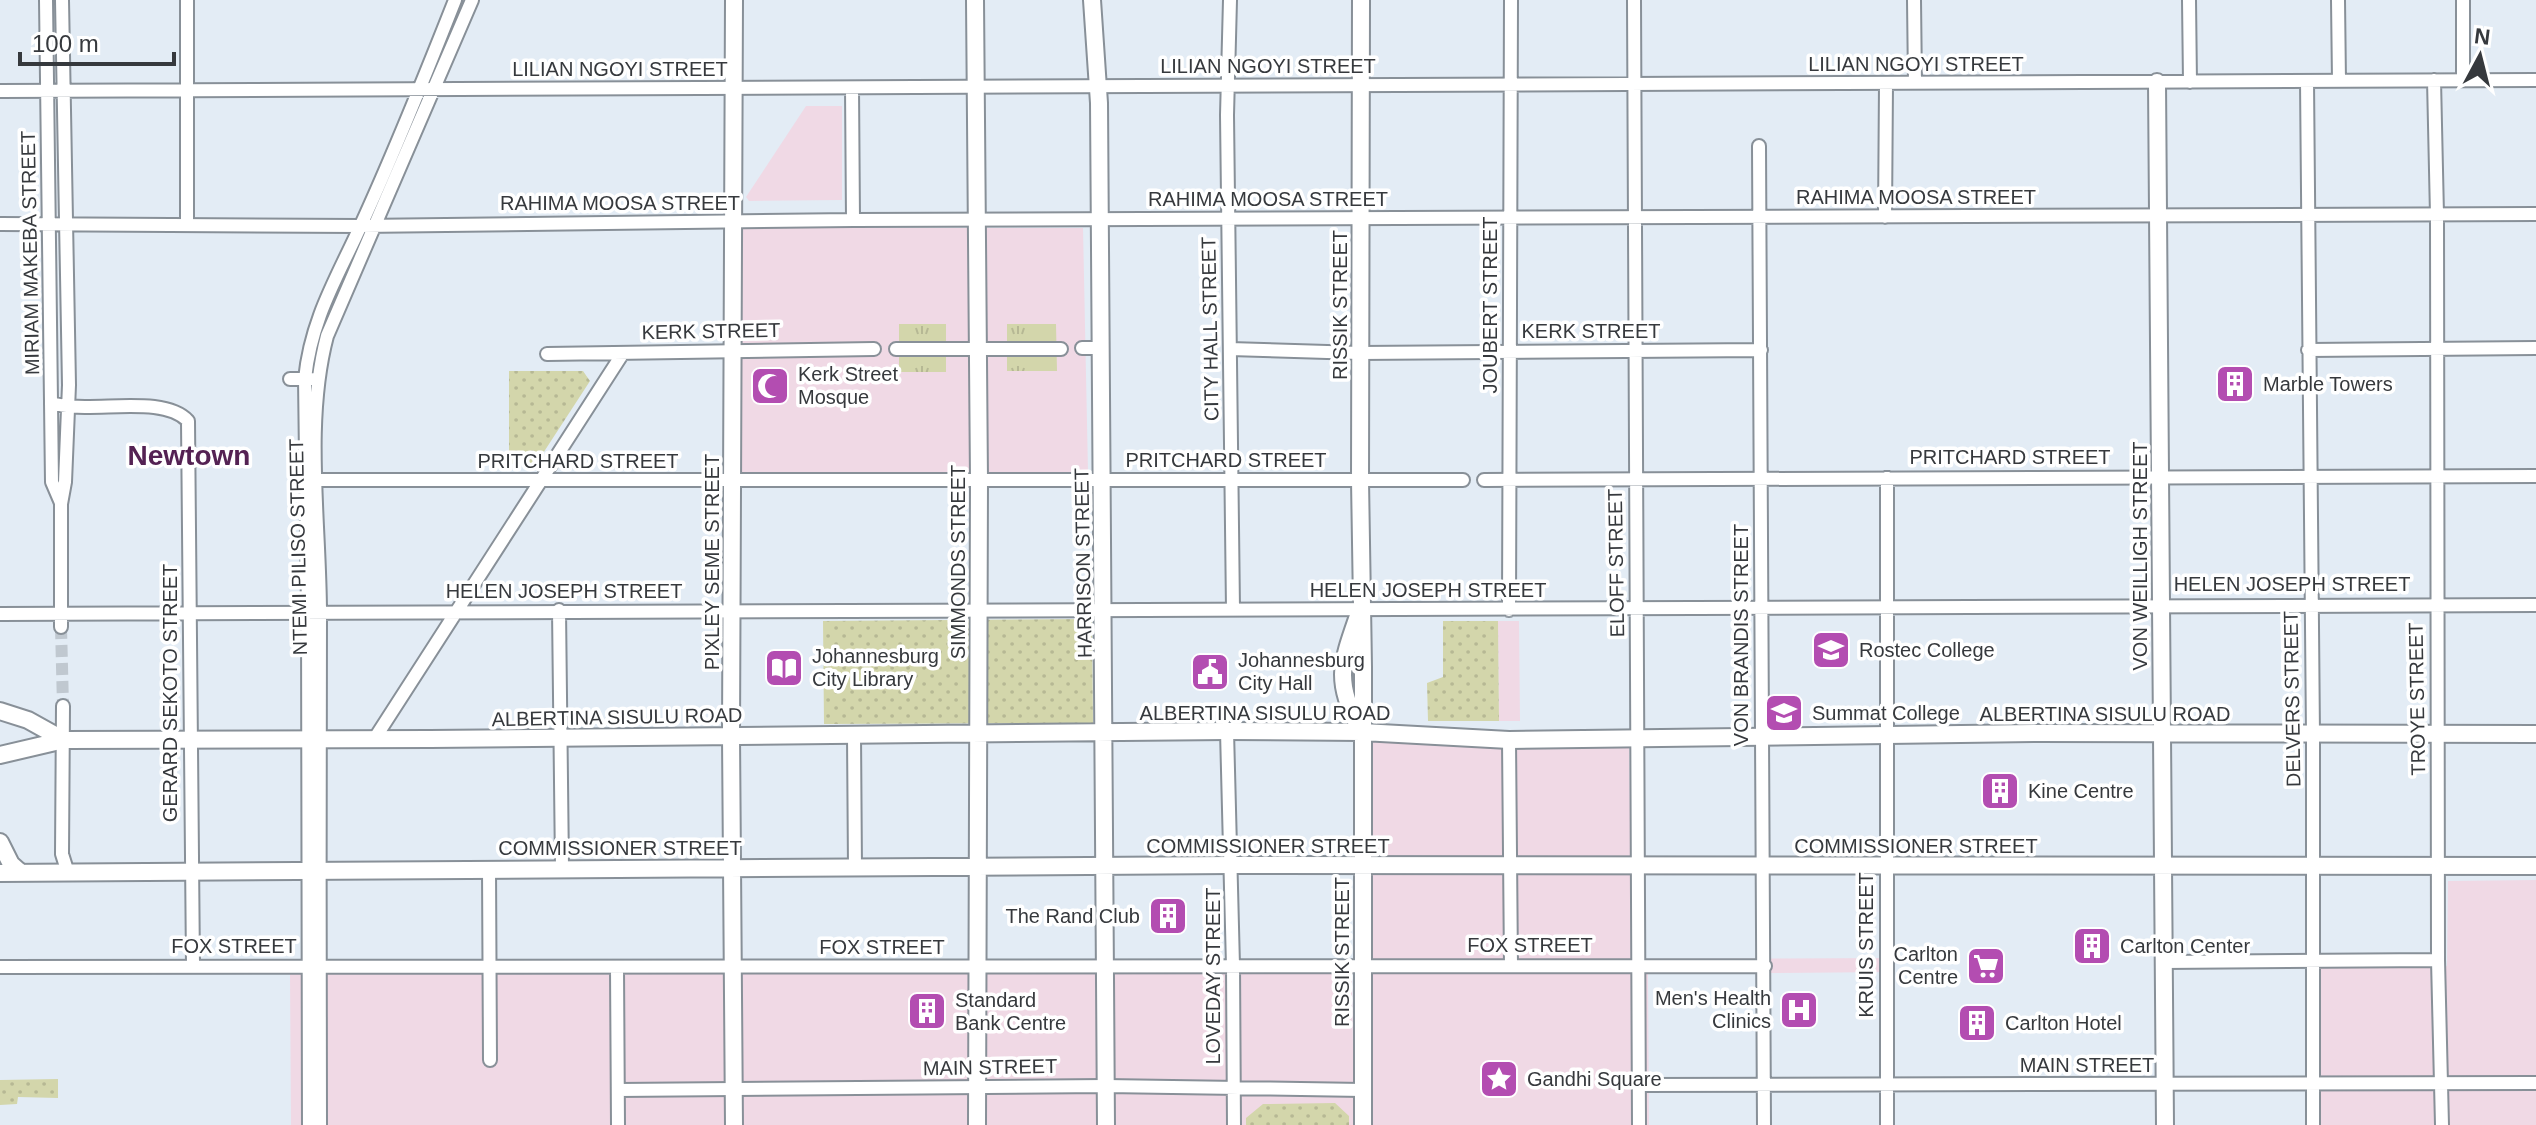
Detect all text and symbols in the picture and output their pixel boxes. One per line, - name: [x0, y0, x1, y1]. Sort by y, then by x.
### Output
- scale bar: [20, 16, 174, 66]
- north arrow: [2440, 16, 2520, 96]
- text: N: [2473, 23, 2492, 50]
- text: 100 m: [32, 30, 99, 57]
- street label: LILIAN NGOYI STREET: [1808, 53, 2024, 75]
- street label: LILIAN NGOYI STREET: [1160, 55, 1376, 77]
- street label: LILIAN NGOYI STREET: [512, 58, 728, 80]
- street label: MIRIAM MAKEBA STREET: [17, 131, 43, 375]
- street label: RAHIMA MOOSA STREET: [1796, 186, 2036, 208]
- street label: RAHIMA MOOSA STREET: [1148, 188, 1388, 210]
- street label: RAHIMA MOOSA STREET: [500, 192, 740, 214]
- street label: JOUBERT STREET: [1479, 216, 1501, 394]
- street label: RISSIK STREET: [1329, 230, 1351, 380]
- street label: CITY HALL STREET: [1197, 237, 1223, 421]
- street label: KERK STREET: [641, 319, 781, 343]
- street label: KERK STREET: [1522, 320, 1660, 342]
- place label: Kerk Street Mosque: [798, 363, 898, 408]
- building icon: Marble Towers: [2214, 363, 2256, 405]
- mosque icon: Kerk Street Mosque: [749, 365, 791, 407]
- place label: Marble Towers: [2263, 373, 2393, 395]
- street label: NTEMI PILISO STREET: [285, 438, 311, 656]
- district label: Newtown: [128, 440, 250, 471]
- street label: VON WEILLIGH STREET: [2129, 442, 2151, 670]
- street label: PRITCHARD STREET: [1909, 446, 2111, 468]
- street label: PRITCHARD STREET: [1125, 449, 1327, 471]
- street label: PRITCHARD STREET: [477, 450, 679, 472]
- street label: PIXLEY SEME STREET: [701, 454, 723, 670]
- street label: SIMMONDS STREET: [947, 465, 969, 659]
- street label: HARRISON STREET: [1070, 468, 1096, 658]
- street label: ELOFF STREET: [1604, 488, 1628, 638]
- street label: VON BRANDIS STREET: [1730, 524, 1752, 746]
- street label: GERARD SEKOTO STREET: [159, 564, 181, 822]
- street label: HELEN JOSEPH STREET: [2174, 573, 2410, 595]
- street label: HELEN JOSEPH STREET: [1310, 579, 1546, 601]
- street label: HELEN JOSEPH STREET: [446, 580, 682, 602]
- street label: DELVERS STREET: [2279, 611, 2305, 787]
- street label: TROYE STREET: [2405, 622, 2429, 776]
- school or university icon: Rostec College: [1810, 629, 1852, 671]
- place label: Rostec College: [1859, 639, 1995, 661]
- place label: Johannesburg City Library: [812, 645, 939, 690]
- library icon: Johannesburg City Library: [763, 647, 805, 689]
- place label: Johannesburg City Hall: [1238, 649, 1365, 694]
- public building icon: Johannesburg City Hall: [1189, 651, 1231, 693]
- school or university icon: Summat College: [1763, 692, 1805, 734]
- street label: ALBERTINA SISULU ROAD: [1140, 702, 1390, 724]
- place label: Summat College: [1812, 702, 1960, 724]
- street label: ALBERTINA SISULU ROAD: [1980, 703, 2230, 725]
- street label: ALBERTINA SISULU ROAD: [491, 704, 743, 730]
- building icon: Kine Centre: [1979, 770, 2021, 812]
- place label: Kine Centre: [2028, 780, 2134, 802]
- street label: COMMISSIONER STREET: [1146, 835, 1390, 857]
- street label: COMMISSIONER STREET: [1794, 835, 2038, 857]
- street label: COMMISSIONER STREET: [498, 837, 742, 859]
- street label: KRUIS STREET: [1855, 872, 1877, 1018]
- street label: RISSIK STREET: [1331, 877, 1353, 1027]
- street label: LOVEDAY STREET: [1202, 887, 1224, 1065]
- building icon: The Rand Club: [1147, 895, 1189, 937]
- place label: The Rand Club: [1005, 905, 1140, 927]
- building icon: Carlton Center: [2071, 925, 2113, 967]
- street label: FOX STREET: [1467, 934, 1593, 956]
- street label: FOX STREET: [171, 935, 297, 957]
- place label: Carlton Center: [2120, 935, 2250, 957]
- street label: FOX STREET: [819, 936, 945, 958]
- place label: Carlton Centre: [1894, 943, 1958, 988]
- supermarket icon: Carlton Centre: [1965, 945, 2007, 987]
- place label: Men's Health Clinics: [1655, 987, 1771, 1032]
- place label: Standard Bank Centre: [955, 989, 1066, 1034]
- hospital icon: Men's Health Clinics: [1778, 989, 1820, 1031]
- building icon: Standard Bank Centre: [906, 990, 948, 1032]
- building icon: Carlton Hotel: [1956, 1002, 1998, 1044]
- place label: Carlton Hotel: [2005, 1012, 2122, 1034]
- street label: MAIN STREET: [2020, 1054, 2154, 1076]
- street label: MAIN STREET: [923, 1055, 1057, 1079]
- place icon: Gandhi Square: [1478, 1058, 1520, 1100]
- place label: Gandhi Square: [1527, 1068, 1662, 1090]

